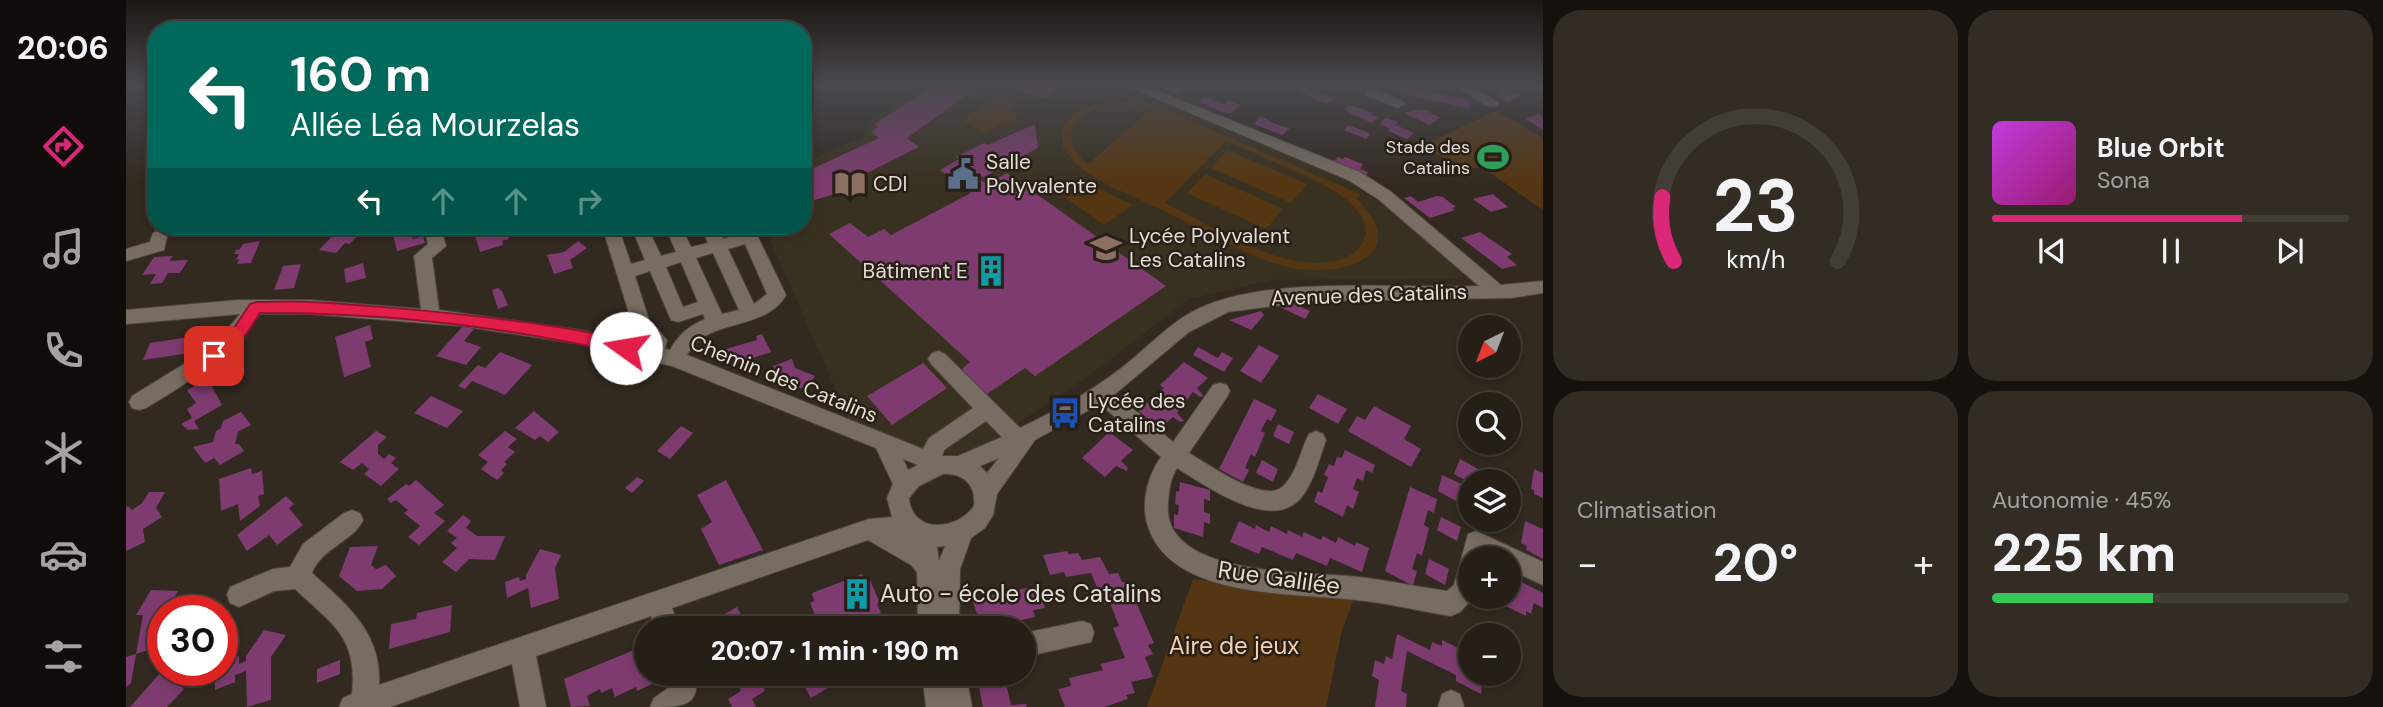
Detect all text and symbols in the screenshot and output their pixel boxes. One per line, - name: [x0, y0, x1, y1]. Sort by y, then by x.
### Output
- text: 20:06: [17, 27, 109, 69]
- text: 160 m: [290, 42, 431, 106]
- icon: left: [175, 49, 266, 140]
- text: Allée Léa Mourzelas: [290, 104, 580, 146]
- icon: directions: [39, 122, 88, 171]
- text: Blue Orbit: [2097, 131, 2225, 165]
- place label: Stade des Catalins: [1386, 135, 1470, 180]
- sports icon: Stade des Catalins: [1476, 140, 1510, 174]
- place label: Salle Polyvalente: [986, 148, 1097, 200]
- public building icon: Salle Polyvalente: [946, 157, 980, 191]
- text: 23: [1713, 160, 1798, 255]
- text: Sona: [2097, 165, 2150, 195]
- library icon: CDI: [833, 167, 867, 201]
- place label: CDI: [873, 170, 907, 198]
- icon: left: [351, 182, 389, 220]
- icon: ahead: [424, 182, 462, 220]
- icon: ahead: [497, 182, 535, 220]
- icon: right: [570, 182, 608, 220]
- place label: Lycée Polyvalent Les Catalins: [1129, 222, 1290, 274]
- icon: music: [39, 224, 88, 273]
- school or university icon: Lycée Polyvalent Les Catalins: [1089, 231, 1123, 265]
- icon: previous: [2033, 232, 2071, 270]
- icon: pause: [2152, 232, 2190, 270]
- icon: next: [2271, 232, 2309, 270]
- text: km/h: [1726, 243, 1785, 276]
- building icon: Bâtiment E: [974, 254, 1008, 288]
- place label: Bâtiment E: [863, 257, 968, 285]
- street label: Avenue des Catalins: [1270, 278, 1468, 312]
- position arrow: [589, 311, 663, 385]
- north arrow: [1458, 315, 1521, 378]
- map controls: [1458, 315, 1521, 686]
- icon: phone: [39, 326, 88, 375]
- pin: [184, 326, 244, 386]
- street label: Chemin des Catalins: [686, 329, 882, 429]
- icon: arrive: [195, 337, 233, 375]
- place label: Lycée des Catalins: [1088, 387, 1186, 439]
- button: search: [1458, 392, 1521, 455]
- bus stop icon: Lycée des Catalins: [1048, 396, 1082, 430]
- icon: climate: [39, 428, 88, 477]
- button: layers: [1458, 469, 1521, 532]
- text: Autonomie · 45%: [1992, 485, 2171, 515]
- text: Climatisation: [1577, 495, 1716, 525]
- text: 225 km: [1992, 519, 2176, 587]
- text: 20°: [1713, 529, 1798, 597]
- icon: car: [39, 530, 88, 579]
- text: −: [1577, 539, 1598, 589]
- text: +: [1913, 539, 1934, 589]
- button: +: [1458, 546, 1521, 609]
- street label: Rue Galilée: [1216, 554, 1342, 601]
- building icon: Auto - école des Catalins: [840, 577, 874, 611]
- place label: Auto - école des Catalins: [880, 578, 1162, 609]
- speed limit sign: 30: [147, 595, 238, 686]
- button: −: [1458, 623, 1521, 686]
- park label: Aire de jeux: [1169, 630, 1299, 661]
- icon: filters: [39, 632, 88, 681]
- text: 20:07 · 1 min · 190 m: [711, 634, 959, 668]

